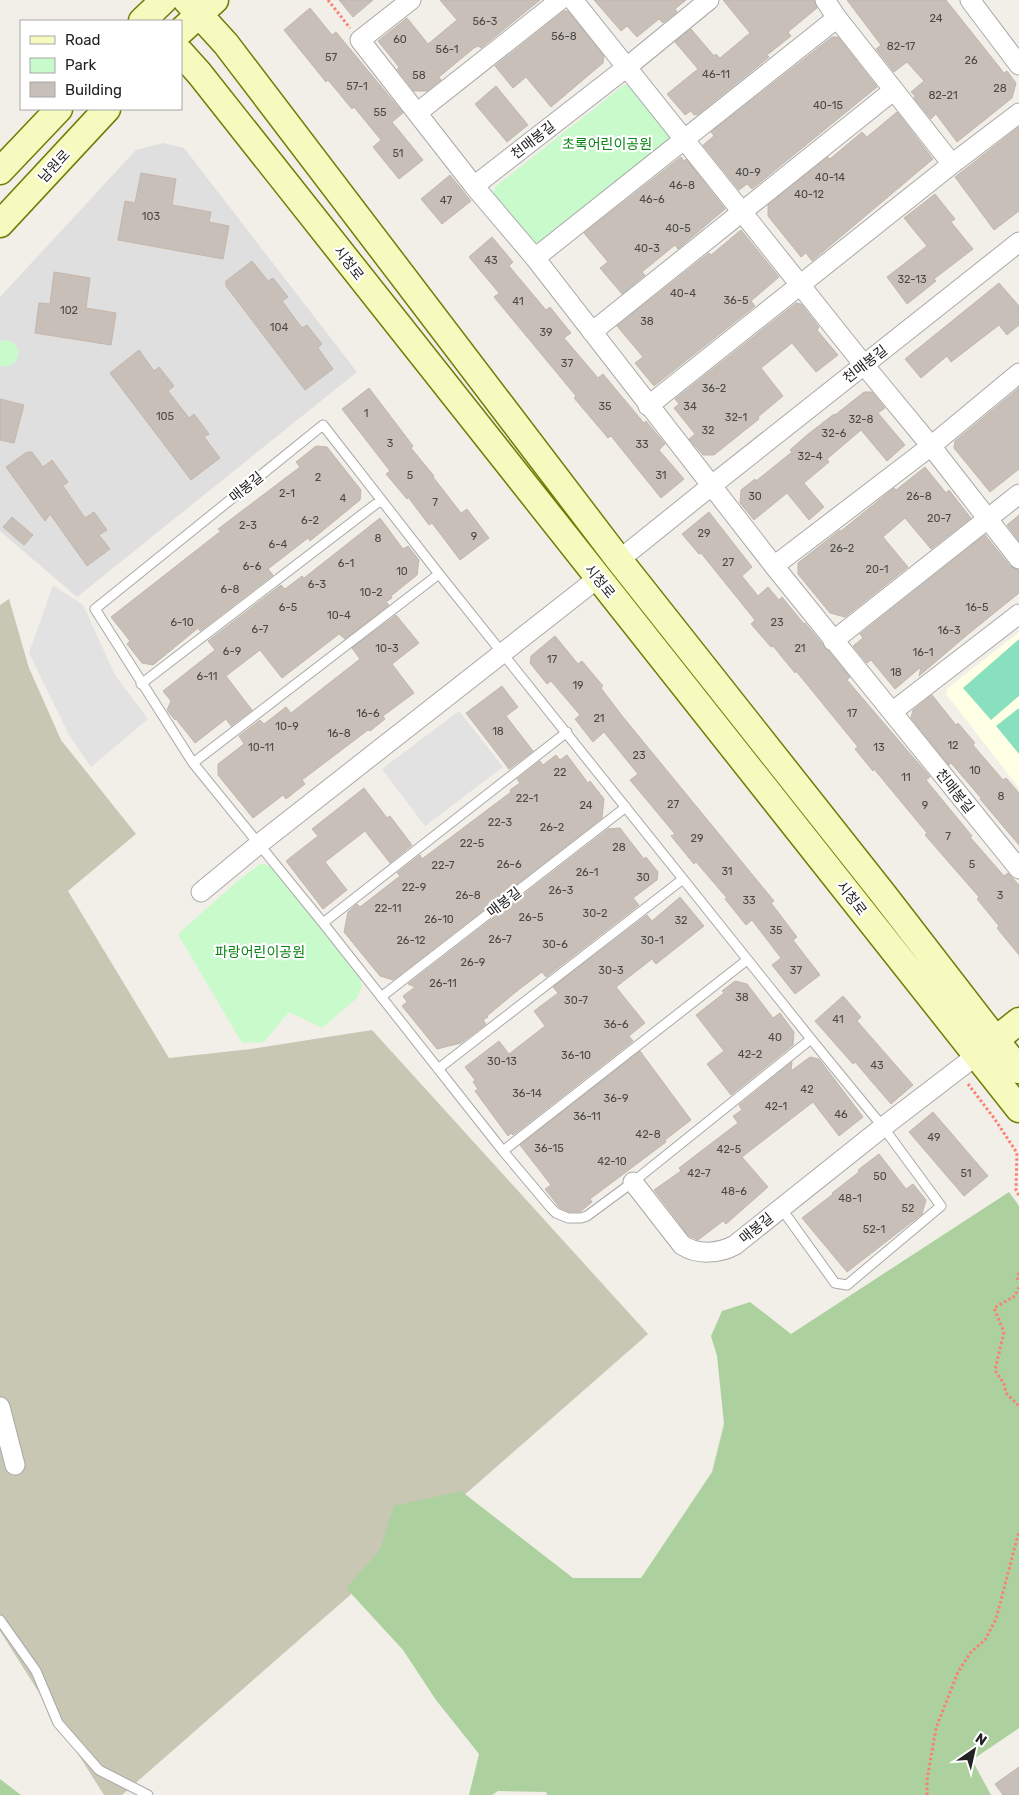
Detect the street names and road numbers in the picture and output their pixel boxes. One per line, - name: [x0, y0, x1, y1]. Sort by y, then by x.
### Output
- street label: 천매봉길: [508, 118, 559, 163]
- street label: 남원로: [35, 146, 74, 186]
- street label: 시청로: [330, 243, 367, 284]
- street label: 천매봉길: [840, 342, 891, 387]
- street label: 매봉길: [226, 469, 267, 506]
- street label: 시청로: [581, 561, 618, 602]
- street label: 천매봉길: [932, 766, 977, 817]
- street label: 시청로: [833, 878, 870, 919]
- street label: 매봉길: [484, 884, 525, 921]
- street label: 매봉길: [736, 1210, 777, 1247]

